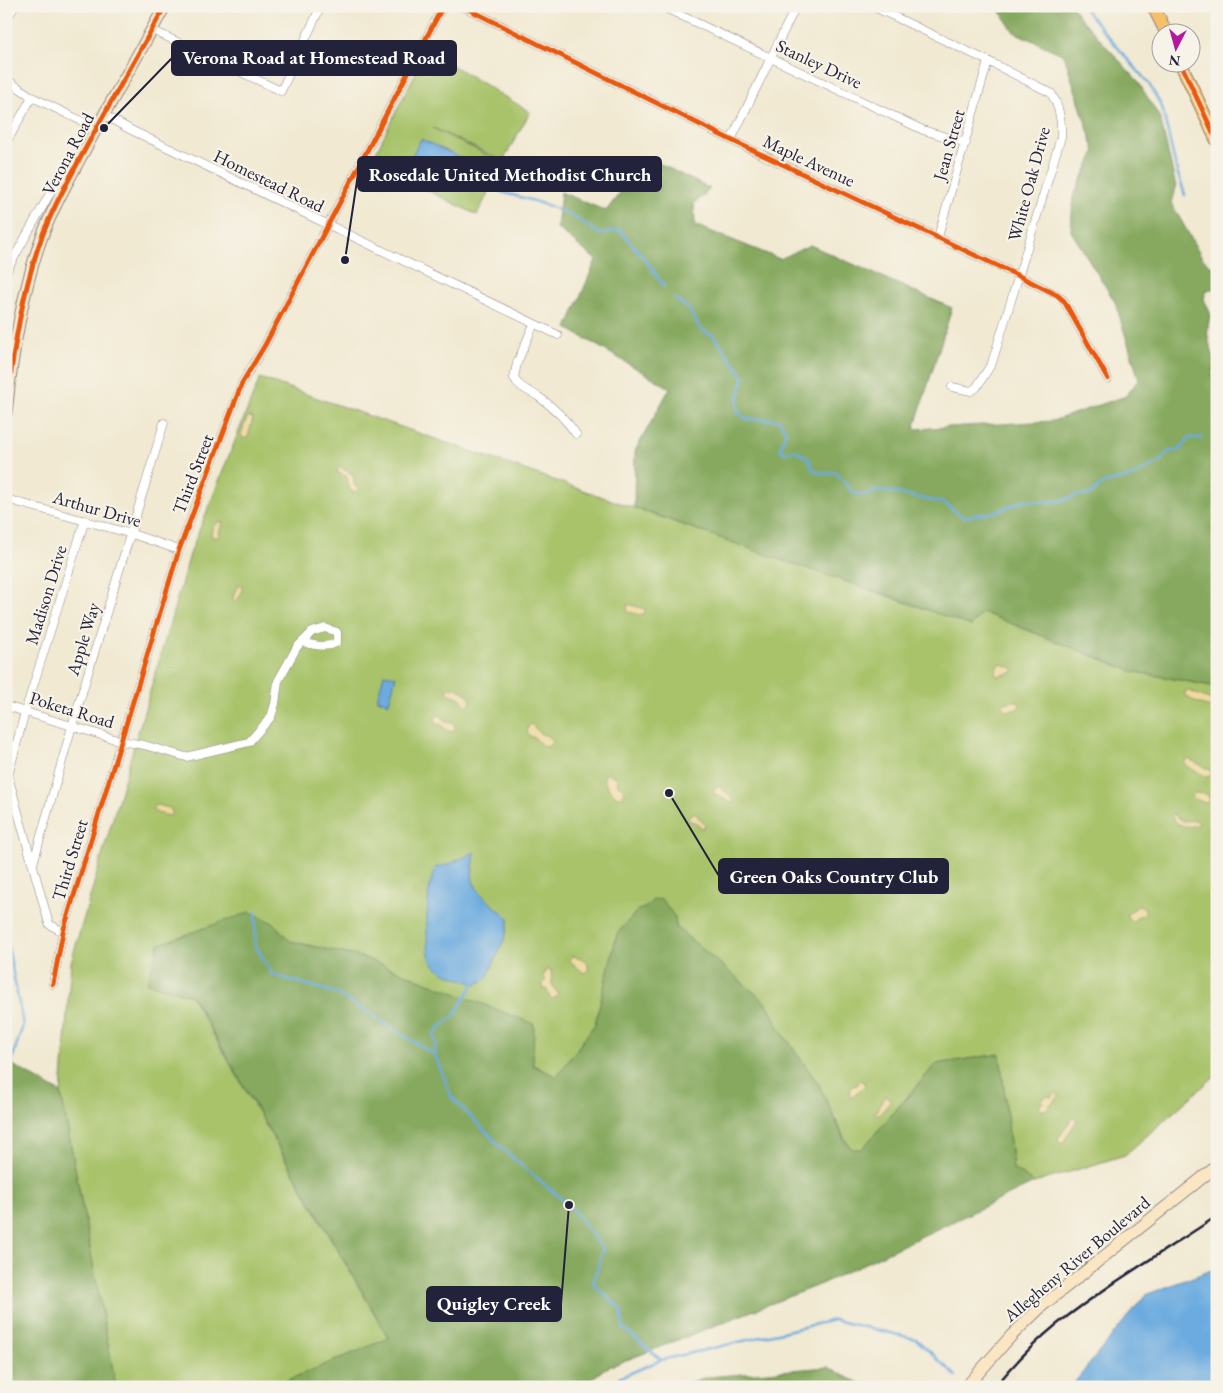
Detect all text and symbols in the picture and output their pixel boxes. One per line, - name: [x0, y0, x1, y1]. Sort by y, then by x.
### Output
- north arrow: [1150, 22, 1200, 72]
- street label: Stanley Drive: [773, 34, 866, 93]
- callout: Verona Road at Homestead Road: [172, 41, 456, 75]
- text: Verona Road at Homestead Road: [182, 45, 446, 70]
- text: N: [1167, 51, 1181, 70]
- street label: Jean Street: [927, 106, 970, 185]
- street label: Verona Road: [36, 108, 99, 199]
- street label: White Oak Drive: [1002, 124, 1055, 244]
- street label: Maple Avenue: [760, 129, 859, 192]
- street label: Homestead Road: [210, 144, 329, 218]
- callout: Rosedale United Methodist Church: [358, 157, 661, 191]
- text: Rosedale United Methodist Church: [369, 162, 652, 187]
- street label: Third Street: [167, 430, 218, 517]
- street label: Arthur Drive: [49, 485, 144, 532]
- street label: Madison Drive: [19, 542, 72, 647]
- street label: Apple Way: [60, 599, 105, 679]
- street label: Poketa Road: [27, 686, 118, 734]
- street label: Third Street: [46, 816, 93, 903]
- callout: Green Oaks Country Club: [719, 859, 948, 893]
- text: Green Oaks Country Club: [730, 864, 938, 889]
- street label: Allegheny River Boulevard: [998, 1190, 1155, 1327]
- callout: Quigley Creek: [427, 1287, 561, 1321]
- text: Quigley Creek: [437, 1291, 552, 1316]

